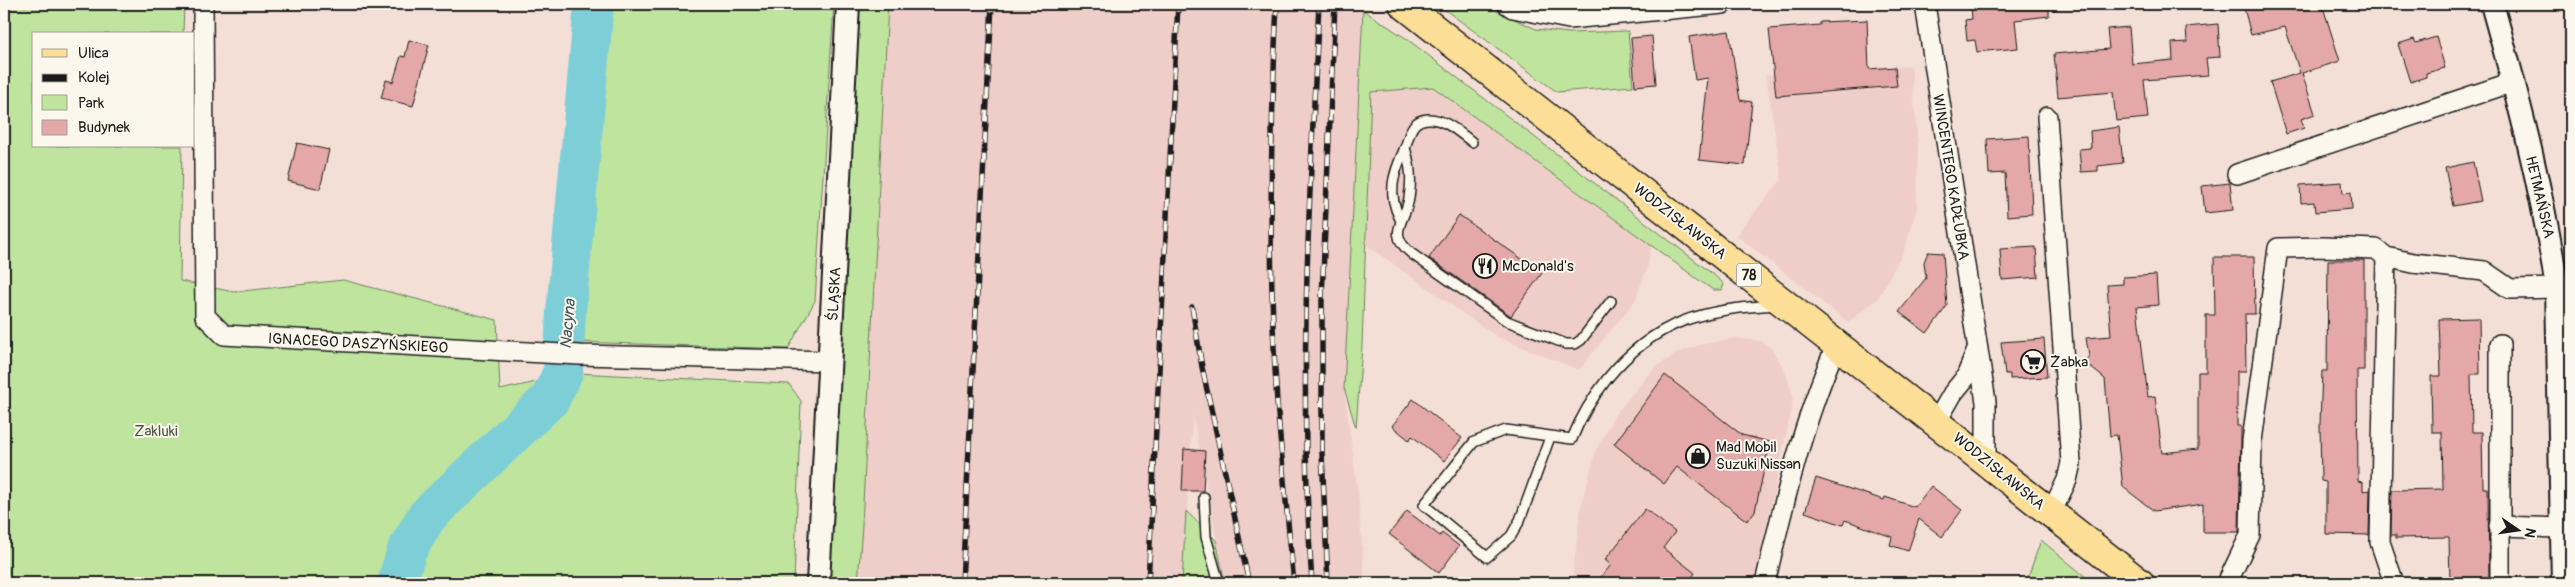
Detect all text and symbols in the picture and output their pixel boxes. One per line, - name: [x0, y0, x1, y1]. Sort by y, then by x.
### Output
- legend: [32, 32, 195, 148]
- text: Ulica: [78, 44, 109, 63]
- text: Kolej: [78, 68, 110, 87]
- street label: WINCENTEGO KADŁUBKA: [1928, 93, 1973, 262]
- text: Park: [78, 94, 105, 113]
- text: Budynek: [78, 118, 131, 137]
- street label: HETMAŃSKA: [2521, 154, 2558, 240]
- street label: WODZISŁAWSKA: [1629, 179, 1730, 264]
- restaurant icon: McDonald's: [1472, 253, 1498, 279]
- place label: McDonald's: [1502, 257, 1574, 276]
- road number: 78: [1736, 264, 1762, 286]
- street label: ŚLĄSKA: [824, 266, 845, 321]
- water label: Nacyna: [556, 297, 580, 350]
- street label: IGNACEGO DASZYŃSKIEGO: [267, 329, 449, 358]
- supermarket icon: Żabka: [2020, 349, 2046, 375]
- place label: Żabka: [2050, 353, 2088, 372]
- park label: Zakluki: [134, 422, 178, 441]
- street label: WODZISŁAWSKA: [1949, 429, 2049, 514]
- place label: Mad Mobil Suzuki Nissan: [1716, 438, 1801, 474]
- shop icon: Mad Mobil Suzuki Nissan: [1685, 443, 1711, 469]
- north arrow: [2492, 504, 2542, 554]
- text: N: [2521, 526, 2540, 539]

